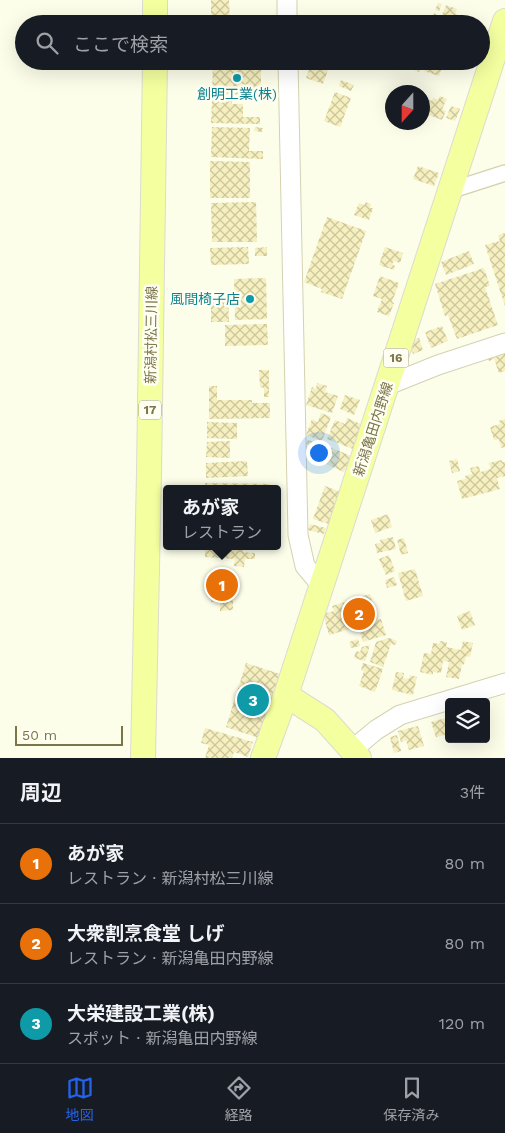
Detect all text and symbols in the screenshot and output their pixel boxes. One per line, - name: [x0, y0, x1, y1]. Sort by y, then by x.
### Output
- search box: [15, 15, 490, 70]
- icon: search: [33, 29, 61, 57]
- text: ここで検索: [73, 33, 168, 56]
- marker: 創明工業(株): [231, 72, 243, 84]
- north arrow: [385, 85, 430, 130]
- place label: 創明工業(株): [197, 86, 277, 102]
- street label: 新潟村松三川線: [142, 286, 160, 384]
- place label: 風間椅子店: [170, 291, 240, 307]
- marker: 風間椅子店: [244, 293, 256, 305]
- road number: 16: [384, 348, 408, 368]
- street label: 新潟亀田内野線: [350, 380, 396, 478]
- road number: 17: [139, 400, 161, 420]
- your location: [306, 440, 332, 466]
- popup: [163, 485, 281, 550]
- text: あが家: [182, 496, 239, 519]
- text: レストラン: [182, 523, 262, 542]
- pin: 1: [206, 566, 238, 604]
- pin: 2: [343, 595, 375, 633]
- pin: 3: [237, 681, 269, 719]
- map controls: [445, 698, 490, 743]
- button: layers: [445, 698, 490, 743]
- scale bar: [15, 723, 122, 746]
- text: 50 m: [22, 727, 57, 743]
- text: 周辺: [20, 780, 62, 805]
- text: 3件: [460, 783, 485, 802]
- text: あが家: [67, 842, 124, 865]
- text: 1: [33, 854, 39, 873]
- text: 80 m: [444, 854, 485, 873]
- text: レストラン · 新潟村松三川線: [67, 869, 274, 888]
- text: 大衆割烹食堂 しげ: [67, 922, 224, 945]
- text: 2: [31, 934, 41, 953]
- text: 80 m: [444, 934, 485, 953]
- text: レストラン · 新潟亀田内野線: [67, 949, 274, 968]
- text: 大栄建設工業(株): [67, 1002, 215, 1025]
- text: 3: [31, 1014, 41, 1033]
- text: 120 m: [439, 1014, 485, 1033]
- text: スポット · 新潟亀田内野線: [67, 1029, 258, 1048]
- tab: 地図: [66, 1074, 94, 1124]
- tab: 経路: [225, 1074, 253, 1124]
- tab: 保存済み: [384, 1074, 440, 1124]

